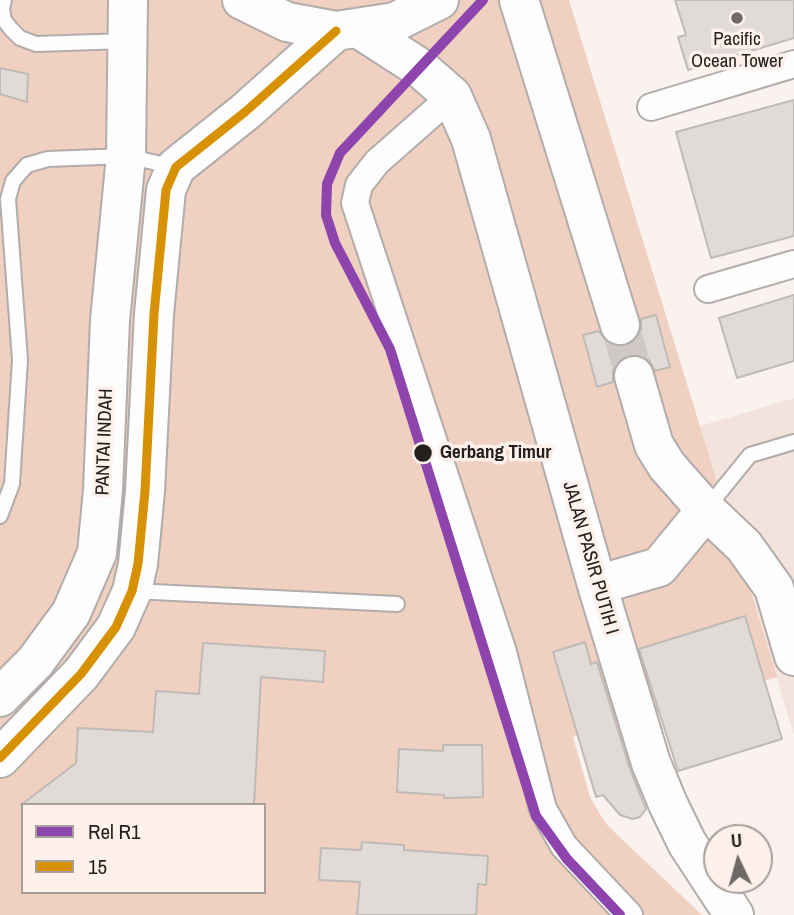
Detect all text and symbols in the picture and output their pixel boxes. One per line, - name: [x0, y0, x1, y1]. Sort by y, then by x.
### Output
- marker: Pacific Ocean Tower: [729, 10, 745, 26]
- place label: Pacific Ocean Tower: [691, 29, 783, 73]
- street label: PANTAI INDAH: [92, 388, 118, 496]
- marker: Gerbang Timur: [412, 442, 434, 464]
- place label: Gerbang Timur: [440, 442, 551, 464]
- street label: JALAN PASIR PUTIH I: [557, 479, 623, 637]
- legend: [21, 803, 266, 894]
- text: Rel R1: [88, 817, 141, 846]
- north arrow: [703, 824, 773, 894]
- text: U: [730, 827, 743, 854]
- text: 15: [88, 852, 107, 881]

